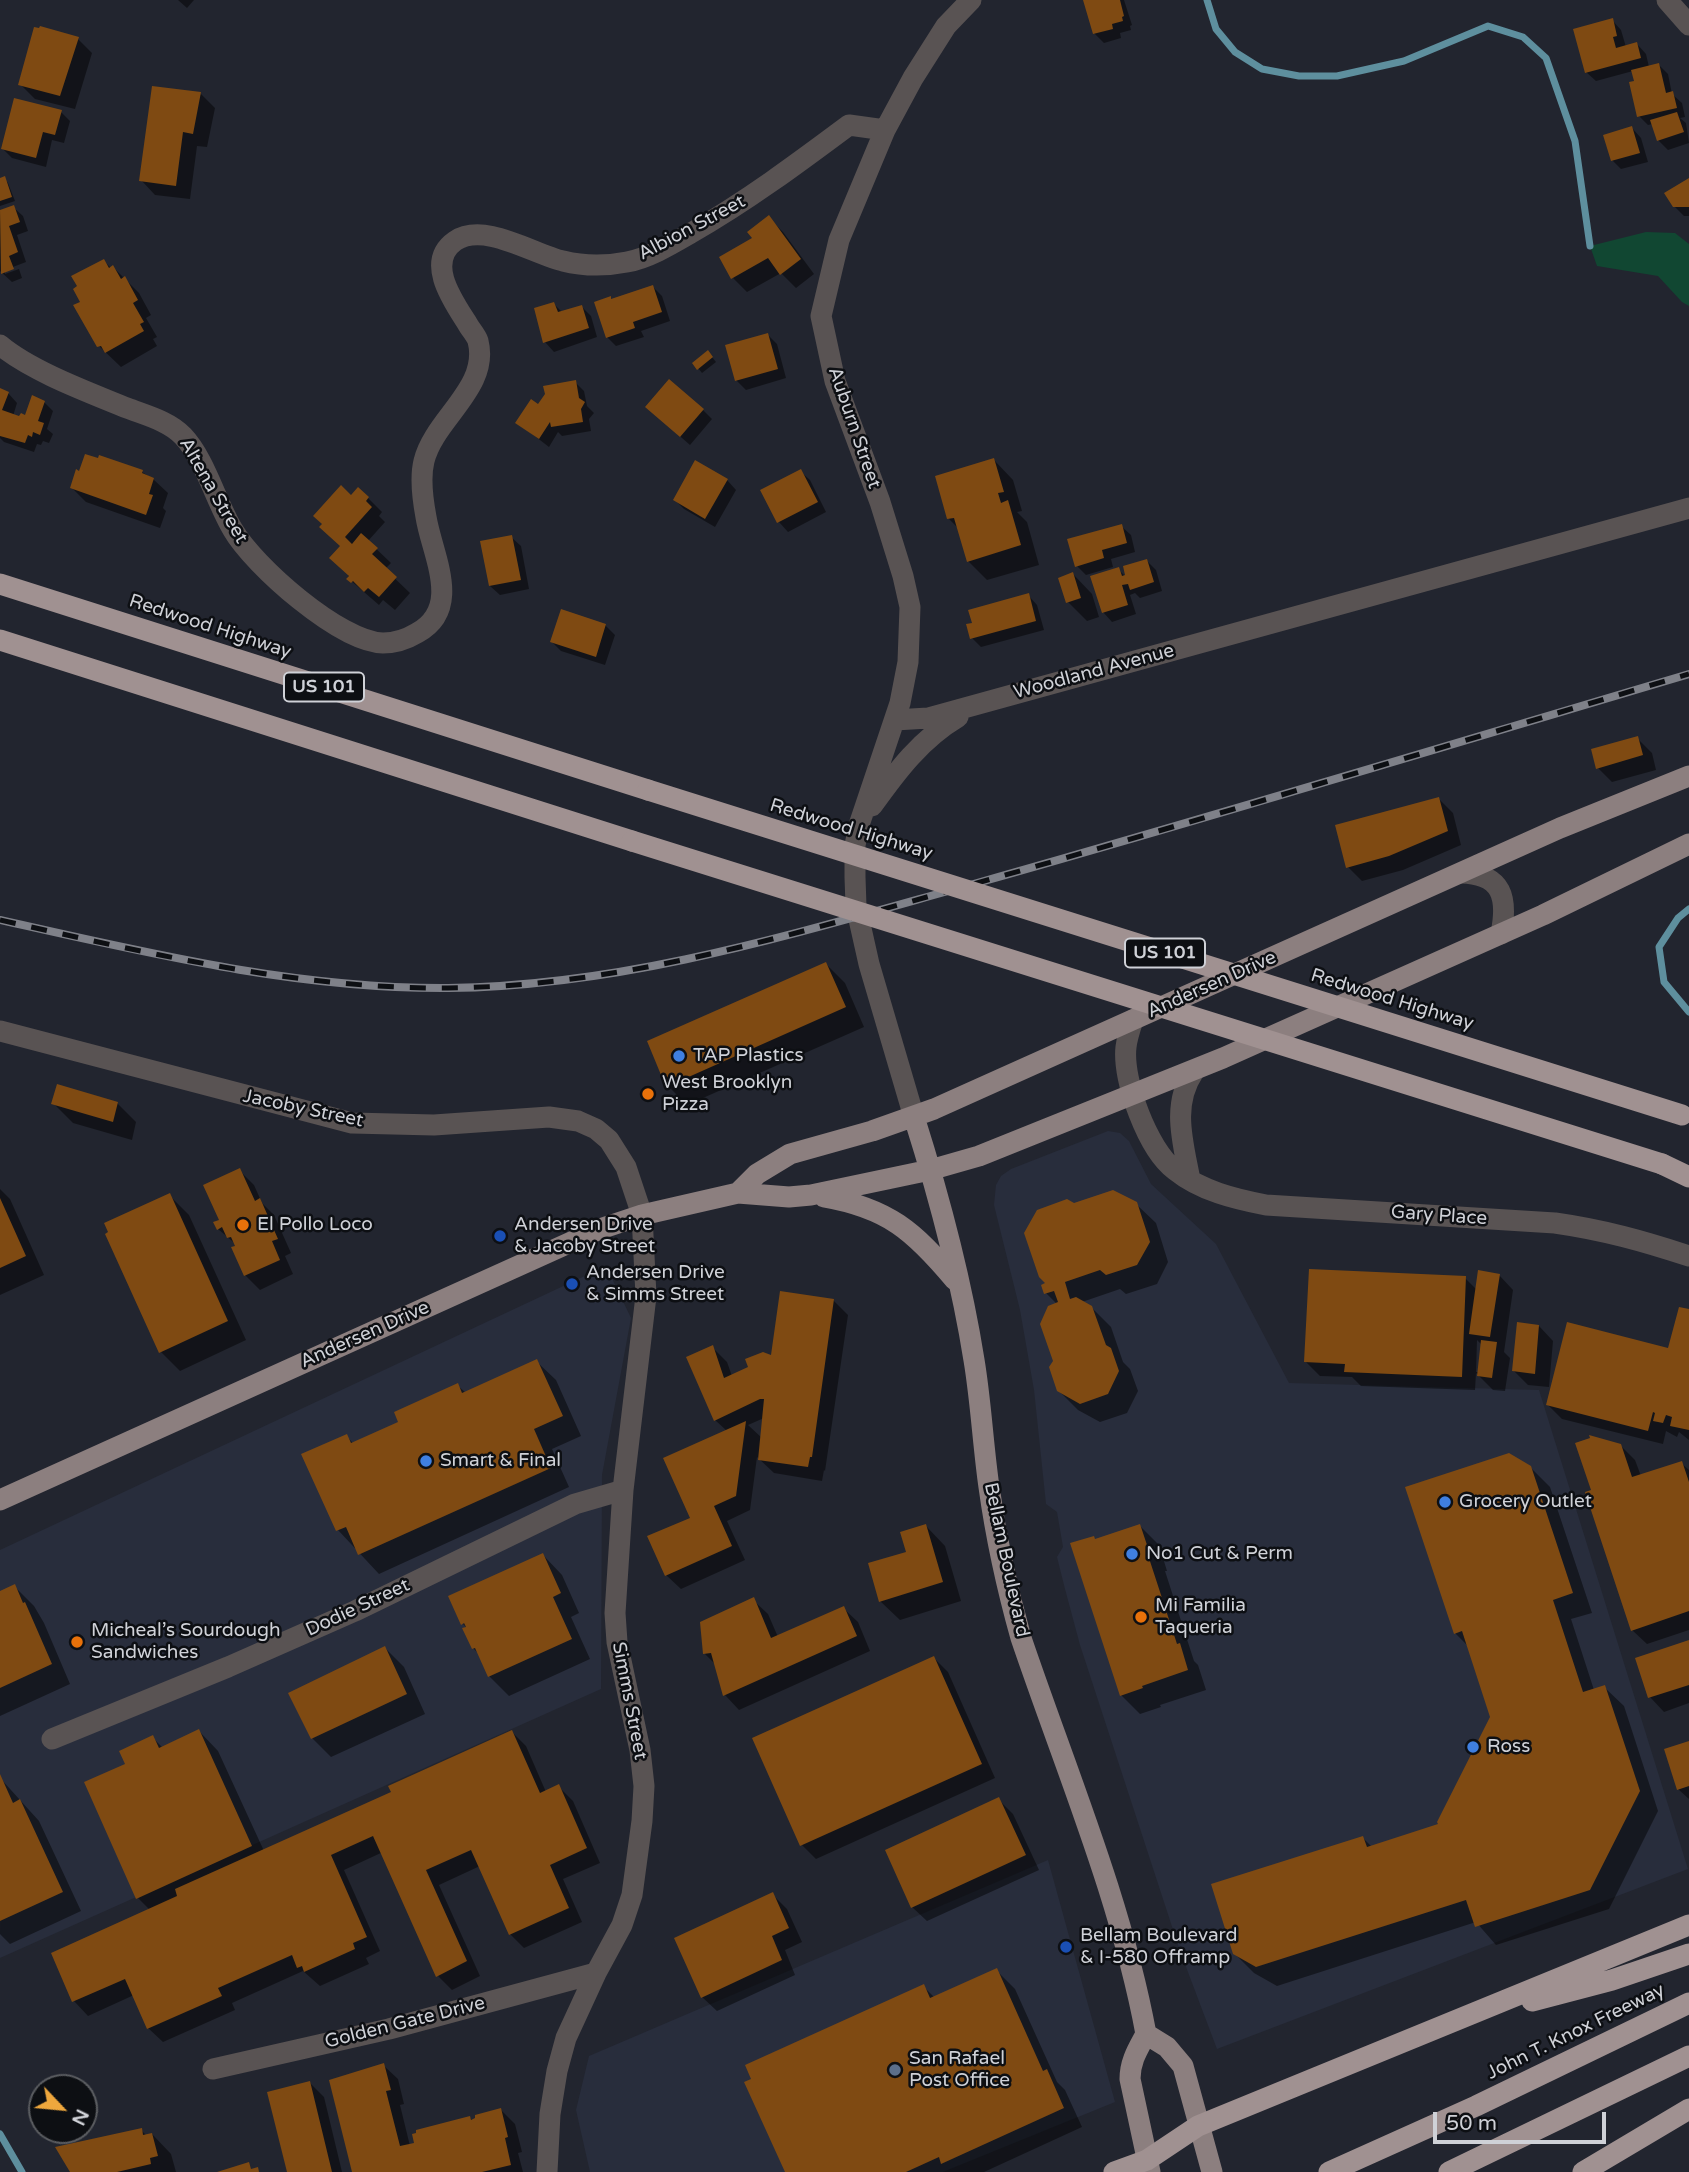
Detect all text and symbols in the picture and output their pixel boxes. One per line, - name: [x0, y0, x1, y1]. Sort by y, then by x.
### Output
- street label: Albion Street: [635, 190, 749, 266]
- street label: Auburn Street: [823, 364, 885, 492]
- street label: Altena Street: [174, 434, 252, 548]
- street label: Redwood Highway: [126, 590, 294, 664]
- street label: Woodland Avenue: [1011, 640, 1177, 704]
- road number: US 101: [284, 672, 364, 702]
- street label: Redwood Highway: [767, 794, 935, 866]
- road number: US 101: [1125, 938, 1205, 968]
- street label: Andersen Drive: [1144, 946, 1280, 1024]
- street label: Redwood Highway: [1308, 964, 1476, 1036]
- place label: TAP Plastics: [693, 1045, 804, 1067]
- marker: TAP Plastics: [671, 1048, 687, 1064]
- place label: West Brooklyn Pizza: [662, 1072, 792, 1116]
- street label: Jacoby Street: [241, 1085, 365, 1133]
- marker: West Brooklyn Pizza: [640, 1086, 656, 1102]
- street label: Gary Place: [1390, 1201, 1488, 1231]
- place label: El Pollo Loco: [257, 1214, 373, 1236]
- place label: Andersen Drive & Jacoby Street: [514, 1214, 655, 1258]
- marker: El Pollo Loco: [235, 1217, 251, 1233]
- marker: Andersen Drive & Jacoby Street: [492, 1228, 508, 1244]
- place label: Andersen Drive & Simms Street: [586, 1262, 725, 1306]
- marker: Andersen Drive & Simms Street: [564, 1276, 580, 1292]
- street label: Andersen Drive: [297, 1296, 433, 1374]
- place label: Smart & Final: [440, 1450, 561, 1472]
- marker: Smart & Final: [418, 1453, 434, 1469]
- street label: Bellam Boulevard: [978, 1481, 1034, 1639]
- place label: Grocery Outlet: [1459, 1491, 1592, 1513]
- marker: Grocery Outlet: [1437, 1494, 1453, 1510]
- place label: No1 Cut & Perm: [1146, 1543, 1293, 1565]
- marker: No1 Cut & Perm: [1124, 1546, 1140, 1562]
- street label: Dodie Street: [302, 1574, 414, 1642]
- place label: Mi Familia Taqueria: [1155, 1595, 1246, 1639]
- marker: Mi Familia Taqueria: [1133, 1609, 1149, 1625]
- place label: Micheal’s Sourdough Sandwiches: [91, 1620, 281, 1664]
- marker: Micheal’s Sourdough Sandwiches: [69, 1634, 85, 1650]
- street label: Simms Street: [606, 1640, 652, 1762]
- place label: Ross: [1487, 1736, 1530, 1758]
- marker: Ross: [1465, 1739, 1481, 1755]
- place label: Bellam Boulevard & I-580 Offramp: [1080, 1925, 1238, 1969]
- marker: Bellam Boulevard & I-580 Offramp: [1058, 1939, 1074, 1955]
- street label: John T. Knox Freeway: [1483, 1979, 1669, 2085]
- street label: Golden Gate Drive: [322, 1992, 488, 2054]
- place label: San Rafael Post Office: [909, 2048, 1010, 2092]
- marker: San Rafael Post Office: [887, 2062, 903, 2078]
- north arrow: [28, 2074, 98, 2144]
- scale bar: [1437, 2098, 1610, 2142]
- text: N: [67, 2106, 93, 2129]
- text: 50 m: [1446, 2111, 1497, 2136]

